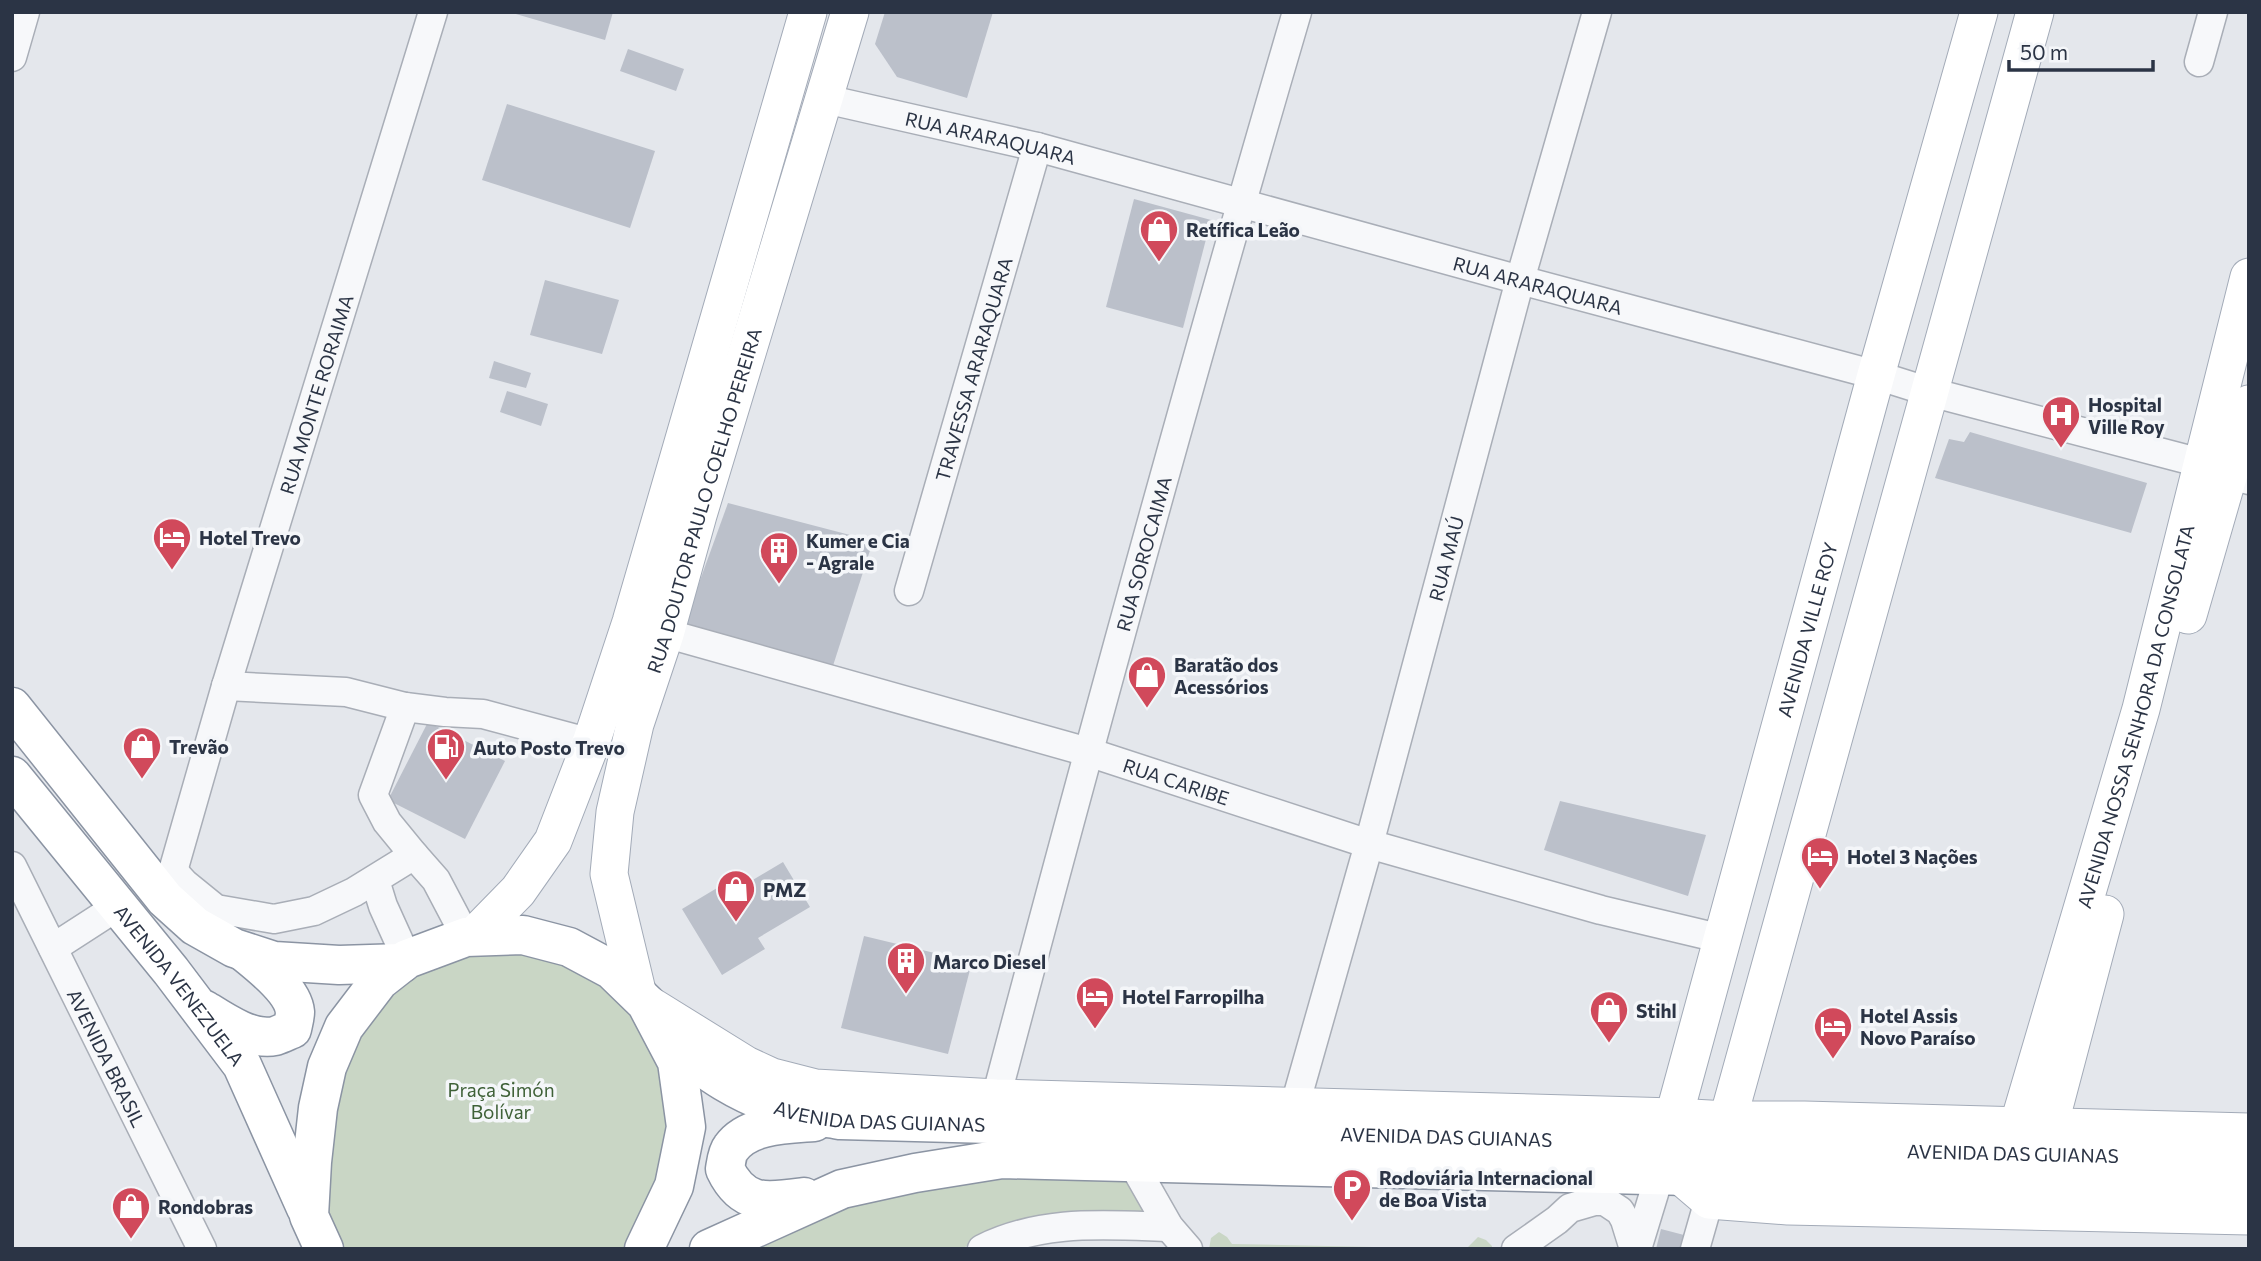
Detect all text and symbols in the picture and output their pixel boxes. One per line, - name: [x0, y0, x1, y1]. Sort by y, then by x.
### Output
- scale bar: [2009, 28, 2152, 72]
- text: 50 m: [2020, 39, 2068, 64]
- street label: RUA ARARAQUARA: [903, 106, 1079, 169]
- shop icon: Retífica Leão: [1138, 208, 1180, 263]
- place label: Retífica Leão: [1186, 218, 1300, 241]
- street label: RUA ARARAQUARA: [1451, 251, 1625, 318]
- street label: TRAVESSA ARARAQUARA: [930, 254, 1016, 484]
- street label: RUA MONTE RORAIMA: [274, 291, 357, 497]
- street label: RUA DOUTOR PAULO COELHO PEREIRA: [641, 325, 765, 676]
- place label: Hospital Ville Roy: [2088, 393, 2165, 438]
- hospital icon: Hospital Ville Roy: [2040, 394, 2082, 449]
- street label: RUA SOROCAIMA: [1111, 473, 1175, 634]
- street label: RUA MAÚ: [1423, 513, 1468, 603]
- hotel icon: Hotel Trevo: [151, 516, 193, 571]
- street label: AVENIDA NOSSA SENHORA DA CONSOLATA: [2072, 522, 2198, 911]
- place label: Hotel Trevo: [199, 526, 301, 549]
- place label: Kumer e Cia - Agrale: [806, 529, 910, 574]
- building icon: Kumer e Cia - Agrale: [758, 530, 800, 585]
- street label: AVENIDA VILLE ROY: [1772, 539, 1841, 720]
- place label: Baratão dos Acessórios: [1174, 653, 1278, 698]
- shop icon: Baratão dos Acessórios: [1126, 654, 1168, 709]
- shop icon: Trevão: [121, 725, 163, 780]
- fuel station icon: Auto Posto Trevo: [425, 726, 467, 781]
- place label: Trevão: [169, 735, 229, 758]
- place label: Auto Posto Trevo: [473, 736, 625, 759]
- street label: RUA CARIBE: [1120, 753, 1232, 809]
- hotel icon: Hotel 3 Nações: [1799, 835, 1841, 890]
- place label: Hotel 3 Nações: [1847, 845, 1978, 868]
- shop icon: PMZ: [715, 868, 757, 923]
- place label: PMZ: [763, 878, 806, 901]
- street label: AVENIDA VENEZUELA: [110, 900, 250, 1070]
- building icon: Marco Diesel: [885, 940, 927, 995]
- place label: Marco Diesel: [933, 950, 1046, 973]
- hotel icon: Hotel Farropilha: [1074, 975, 1116, 1030]
- street label: AVENIDA BRASIL: [63, 985, 151, 1131]
- place label: Hotel Farropilha: [1122, 985, 1264, 1008]
- shop icon: Stihl: [1588, 989, 1630, 1044]
- place label: Stihl: [1636, 999, 1677, 1022]
- place label: Hotel Assis Novo Paraíso: [1860, 1004, 1976, 1049]
- hotel icon: Hotel Assis Novo Paraíso: [1812, 1005, 1854, 1060]
- park label: Praça Simón Bolívar: [447, 1078, 555, 1123]
- street label: AVENIDA DAS GUIANAS: [771, 1095, 986, 1135]
- street label: AVENIDA DAS GUIANAS: [1340, 1122, 1553, 1150]
- street label: AVENIDA DAS GUIANAS: [1907, 1139, 2119, 1167]
- place label: Rodoviária Internacional de Boa Vista: [1379, 1166, 1593, 1211]
- parking icon: Rodoviária Internacional de Boa Vista: [1331, 1167, 1373, 1222]
- shop icon: Rondobras: [110, 1185, 152, 1240]
- place label: Rondobras: [158, 1195, 253, 1218]

